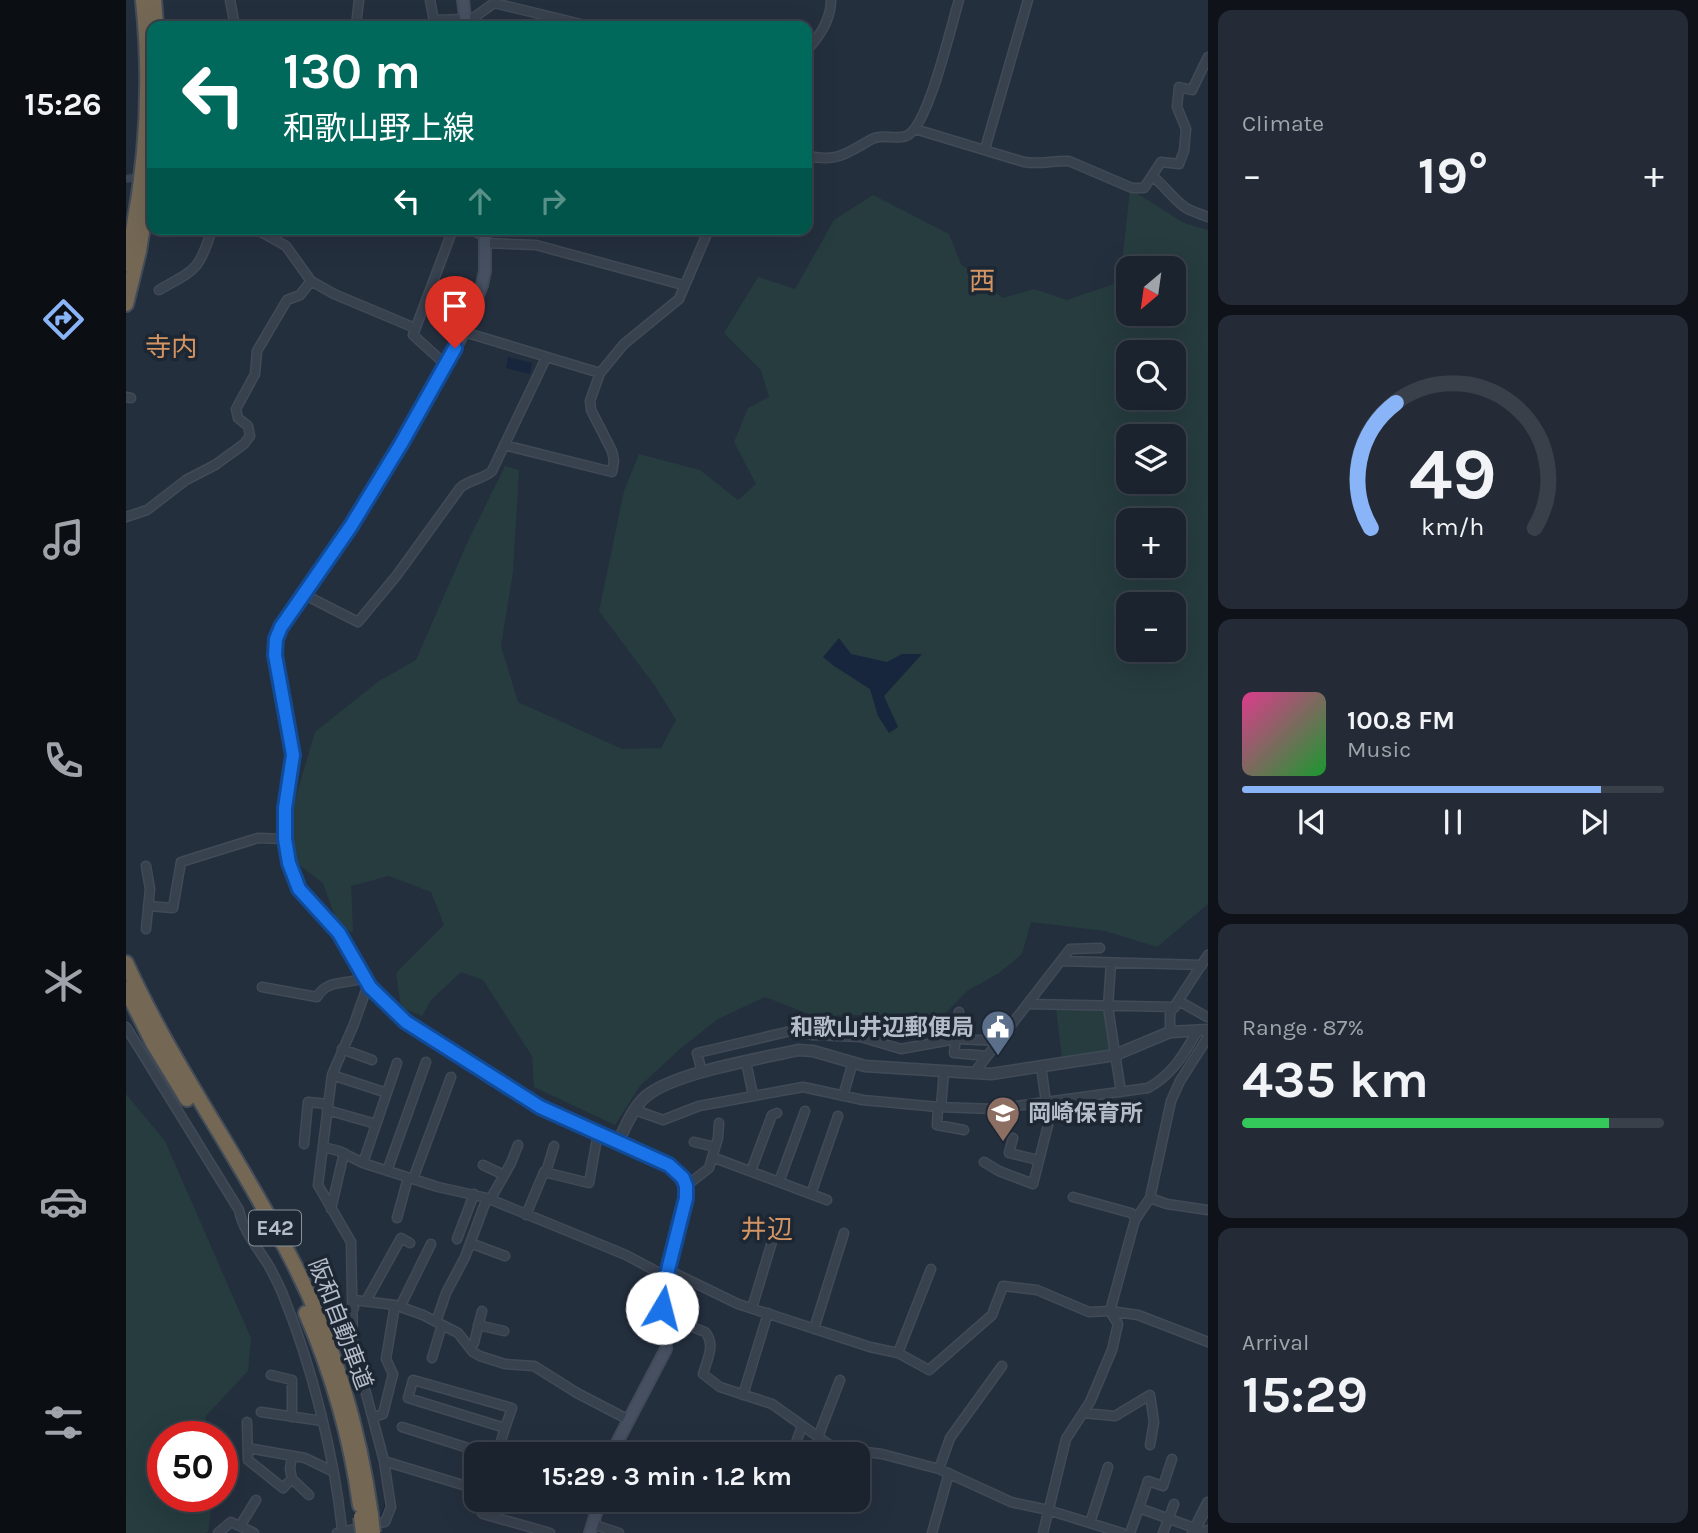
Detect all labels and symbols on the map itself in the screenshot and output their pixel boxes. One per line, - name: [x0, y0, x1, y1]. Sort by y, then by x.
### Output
- north arrow: [1116, 256, 1186, 326]
- district label: 西: [969, 266, 995, 297]
- pin: [425, 276, 485, 348]
- district label: 寺内: [145, 332, 197, 363]
- public building icon: 和歌山井辺郵便局: [979, 1008, 1017, 1057]
- place label: 和歌山井辺郵便局: [790, 1014, 974, 1041]
- school or university icon: 岡崎保育所: [984, 1094, 1022, 1143]
- place label: 岡崎保育所: [1028, 1100, 1143, 1127]
- road number: E42: [249, 1210, 301, 1246]
- district label: 井辺: [741, 1214, 793, 1245]
- street label: 阪和自動車道: [303, 1255, 378, 1393]
- position arrow: [625, 1271, 699, 1345]
- speed limit sign: 50: [147, 1421, 238, 1512]

